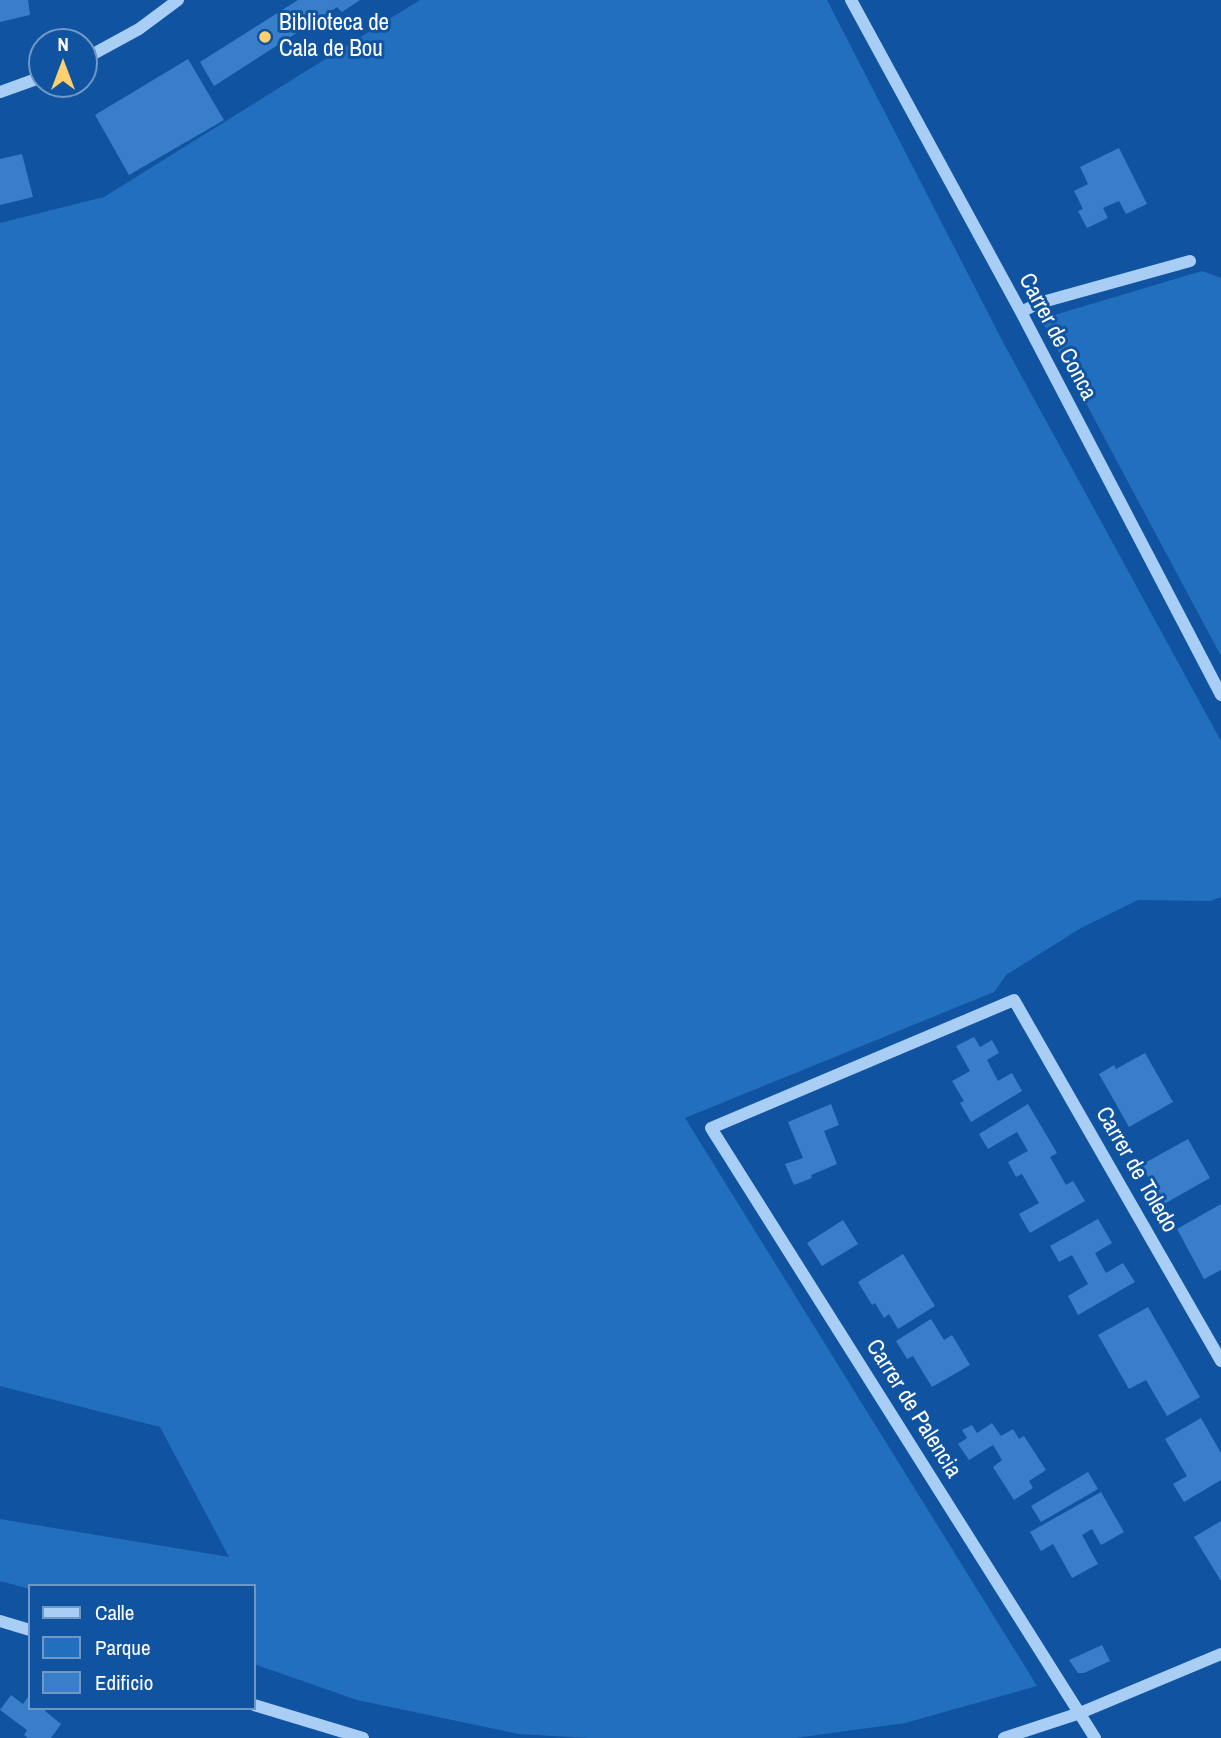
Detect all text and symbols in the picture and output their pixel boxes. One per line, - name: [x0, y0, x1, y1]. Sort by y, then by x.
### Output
- place label: Biblioteca de Cala de Bou: [279, 10, 389, 64]
- north arrow: [28, 28, 98, 98]
- marker: Biblioteca de Cala de Bou: [257, 29, 273, 45]
- text: N: [57, 31, 69, 57]
- street label: Carrer de Conca: [1012, 269, 1102, 405]
- street label: Carrer de Toledo: [1089, 1102, 1183, 1238]
- street label: Carrer de Palencia: [859, 1335, 967, 1483]
- legend: [28, 1584, 256, 1710]
- text: Calle: [95, 1598, 134, 1627]
- text: Parque: [95, 1633, 151, 1662]
- text: Edificio: [95, 1668, 153, 1697]

